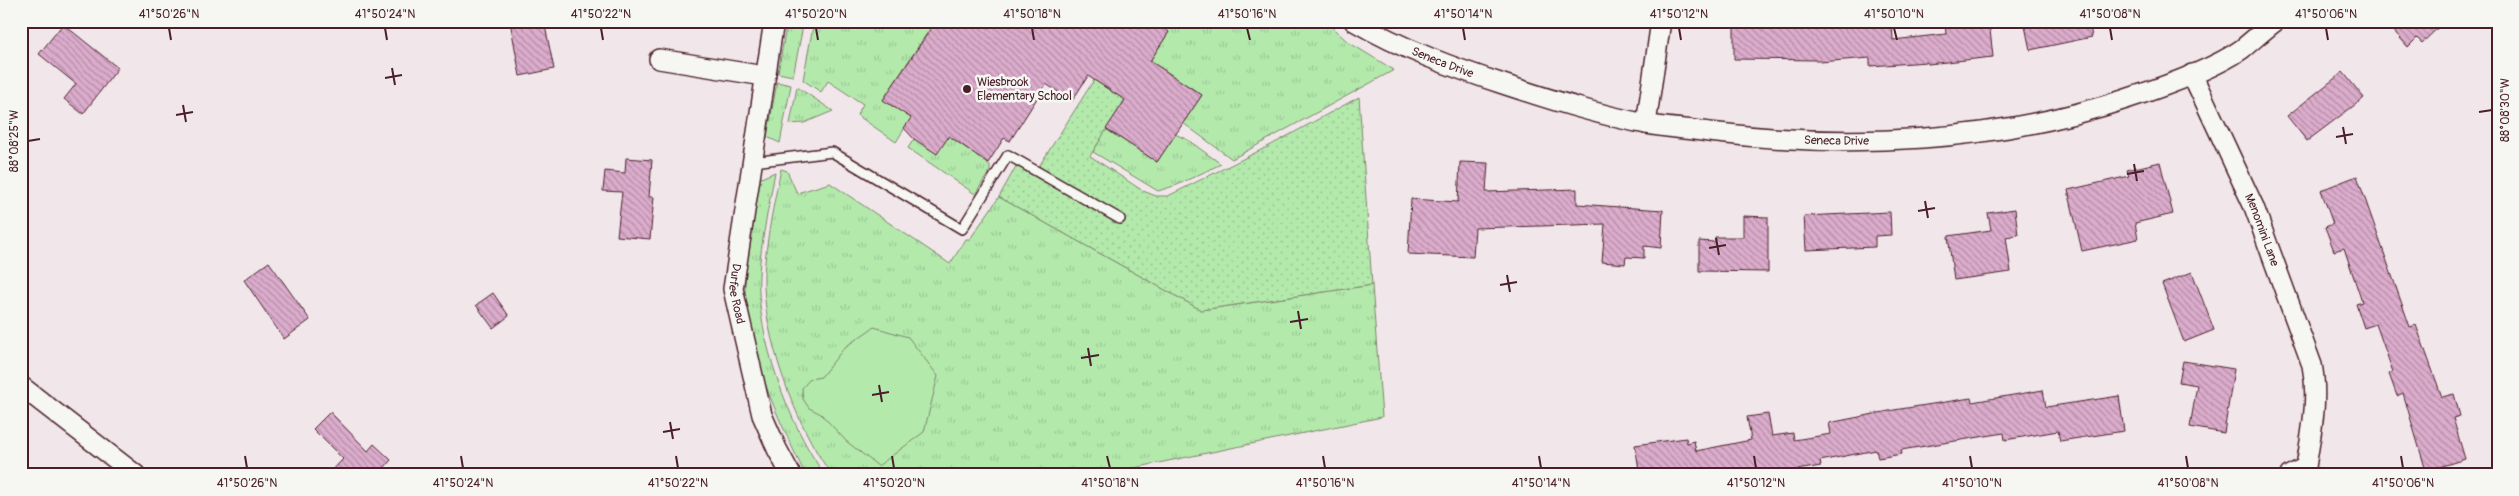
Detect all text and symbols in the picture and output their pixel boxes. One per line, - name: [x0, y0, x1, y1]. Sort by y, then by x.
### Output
- text: 41°50'26"N: [139, 7, 199, 22]
- text: 41°50'24"N: [355, 7, 415, 22]
- text: 41°50'22"N: [571, 7, 631, 22]
- text: 41°50'20"N: [785, 7, 847, 22]
- text: 41°50'18"N: [1003, 7, 1061, 22]
- text: 41°50'16"N: [1218, 7, 1276, 22]
- text: 41°50'14"N: [1434, 7, 1492, 22]
- text: 41°50'12"N: [1650, 7, 1708, 22]
- text: 41°50'10"N: [1864, 7, 1924, 22]
- text: 41°50'08"N: [2079, 7, 2141, 22]
- text: 41°50'06"N: [2295, 7, 2357, 22]
- street label: Seneca Drive: [1409, 43, 1476, 81]
- place label: Wiesbrook Elementary School: [977, 75, 1072, 104]
- text: 88°08'30"W: [2498, 78, 2513, 142]
- marker: Wiesbrook Elementary School: [961, 83, 973, 95]
- text: 88°08'25"W: [7, 110, 22, 172]
- street label: Seneca Drive: [1804, 132, 1869, 148]
- street label: Menomini Lane: [2241, 191, 2283, 268]
- street label: Durfee Road: [725, 262, 748, 325]
- text: 41°50'26"N: [217, 476, 277, 491]
- text: 41°50'24"N: [433, 476, 493, 491]
- text: 41°50'22"N: [648, 476, 708, 491]
- text: 41°50'20"N: [863, 476, 925, 491]
- text: 41°50'18"N: [1081, 476, 1139, 491]
- text: 41°50'16"N: [1296, 476, 1354, 491]
- text: 41°50'14"N: [1512, 476, 1570, 491]
- text: 41°50'12"N: [1727, 476, 1785, 491]
- text: 41°50'10"N: [1942, 476, 2002, 491]
- text: 41°50'08"N: [2157, 476, 2219, 491]
- text: 41°50'06"N: [2372, 476, 2434, 491]

